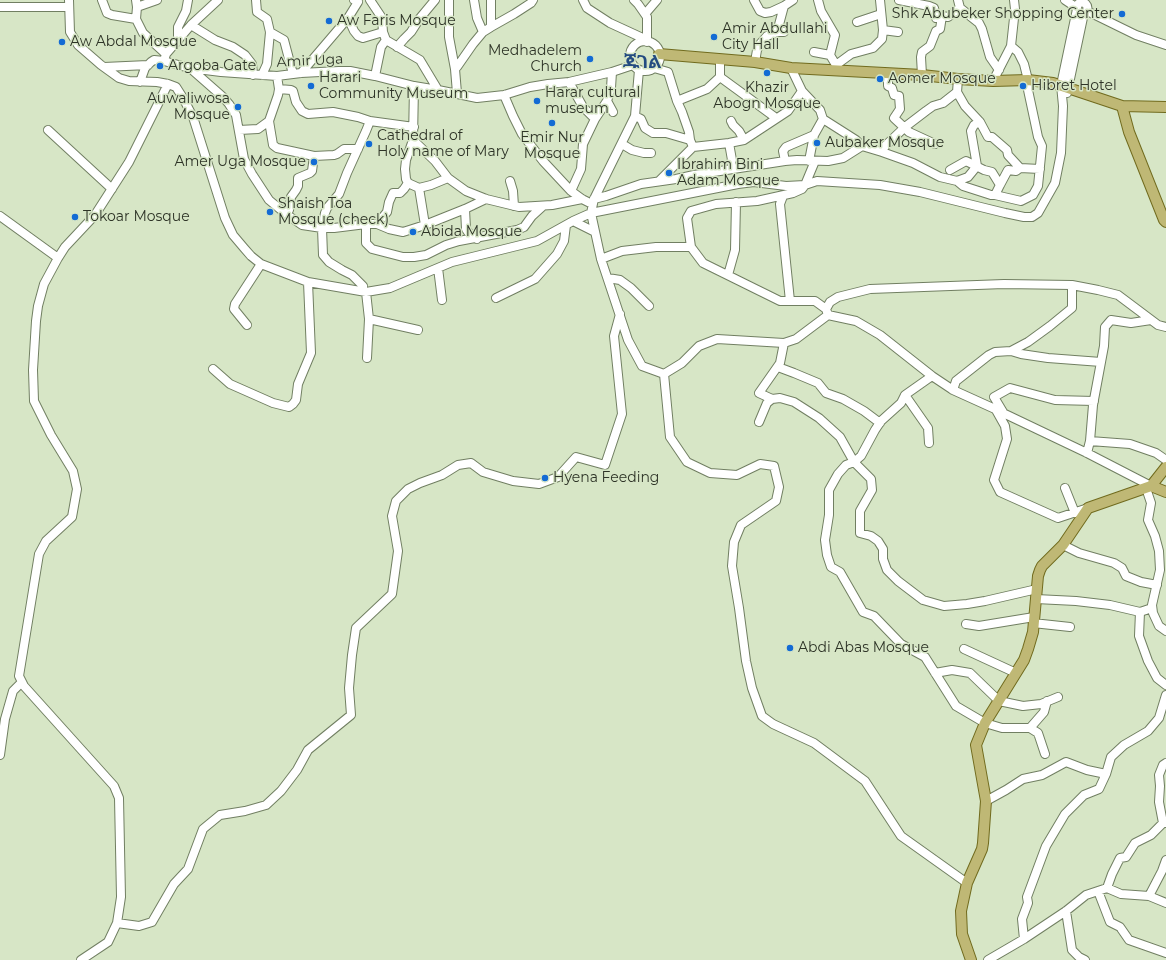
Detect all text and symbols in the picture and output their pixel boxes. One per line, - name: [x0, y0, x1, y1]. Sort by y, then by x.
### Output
- place label: Shk Abubeker Shopping Center: [892, 6, 1114, 22]
- marker: Shk Abubeker Shopping Center: [1117, 9, 1127, 19]
- place label: Aw Faris Mosque: [337, 13, 456, 29]
- marker: Aw Faris Mosque: [324, 16, 334, 26]
- place label: Amir Abdullahi City Hall: [722, 21, 827, 54]
- marker: Amir Abdullahi City Hall: [709, 32, 719, 42]
- place label: Aw Abdal Mosque: [70, 34, 197, 50]
- marker: Aw Abdal Mosque: [57, 37, 67, 47]
- place label: Medhadelem Church: [488, 43, 582, 76]
- street label: Amir Uga: [276, 51, 344, 71]
- district label: ጁገል: [623, 52, 661, 74]
- marker: Medhadelem Church: [585, 54, 595, 64]
- place label: Argoba Gate: [168, 58, 256, 74]
- marker: Argoba Gate: [155, 61, 165, 71]
- marker: Khazir Abogn Mosque: [762, 68, 772, 78]
- place label: Harari Community Museum: [319, 70, 468, 102]
- place label: Aomer Mosque: [888, 71, 996, 87]
- marker: Aomer Mosque: [875, 74, 885, 84]
- place label: Hibret Hotel: [1031, 78, 1117, 94]
- place label: Khazir Abogn Mosque: [713, 80, 821, 112]
- marker: Harari Community Museum: [306, 81, 316, 91]
- marker: Hibret Hotel: [1018, 81, 1028, 91]
- place label: Harar cultural museum: [545, 85, 640, 118]
- place label: Auwaliwosa Mosque: [147, 91, 230, 124]
- marker: Harar cultural museum: [532, 96, 542, 106]
- marker: Auwaliwosa Mosque: [233, 102, 243, 112]
- marker: Emir Nur Mosque: [547, 118, 557, 128]
- place label: Cathedral of Holy name of Mary: [377, 128, 509, 160]
- place label: Emir Nur Mosque: [520, 130, 584, 162]
- place label: Aubaker Mosque: [825, 135, 944, 151]
- marker: Aubaker Mosque: [812, 138, 822, 148]
- marker: Cathedral of Holy name of Mary: [364, 139, 374, 149]
- place label: Amer Uga Mosque: [174, 154, 306, 170]
- marker: Amer Uga Mosque: [309, 157, 319, 167]
- place label: Ibrahim Bini Adam Mosque: [677, 157, 780, 190]
- marker: Ibrahim Bini Adam Mosque: [664, 168, 674, 178]
- place label: Shaish Toa Mosque (check): [278, 196, 389, 228]
- marker: Shaish Toa Mosque (check): [265, 207, 275, 217]
- place label: Tokoar Mosque: [83, 209, 190, 225]
- marker: Tokoar Mosque: [70, 212, 80, 222]
- place label: Abida Mosque: [421, 224, 522, 240]
- marker: Abida Mosque: [408, 227, 418, 237]
- place label: Hyena Feeding: [553, 470, 659, 486]
- marker: Hyena Feeding: [540, 473, 550, 483]
- place label: Abdi Abas Mosque: [798, 640, 929, 656]
- marker: Abdi Abas Mosque: [785, 643, 795, 653]

